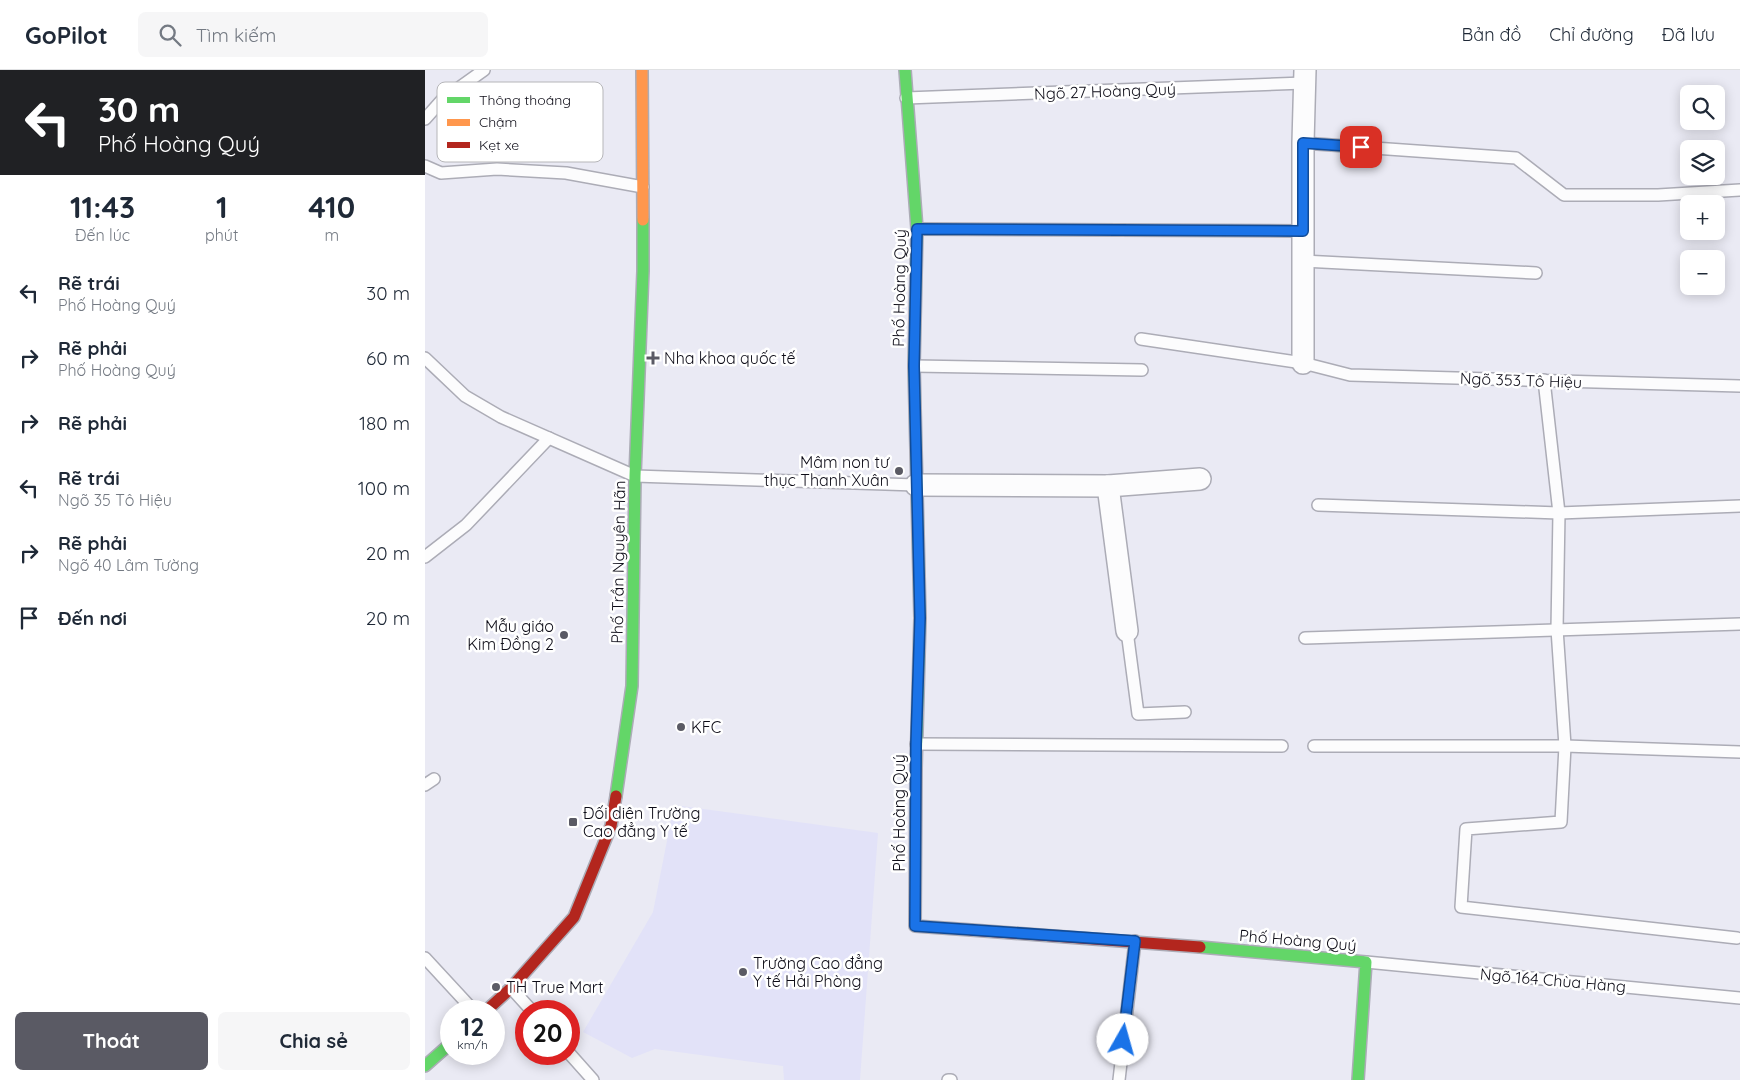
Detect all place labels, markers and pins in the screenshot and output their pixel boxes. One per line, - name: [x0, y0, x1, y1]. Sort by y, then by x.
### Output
- pin: [1340, 126, 1382, 168]
- place label: Nha khoa quốc tế: [664, 348, 796, 368]
- marker: Nha khoa quốc tế: [646, 351, 660, 365]
- place label: Mâm non tư thục Thanh Xuân: [764, 452, 890, 490]
- marker: Mâm non tư thục Thanh Xuân: [893, 465, 905, 477]
- place label: Mẫu giáo Kim Đồng 2: [467, 616, 554, 654]
- marker: Mẫu giáo Kim Đồng 2: [558, 629, 570, 641]
- place label: KFC: [691, 717, 721, 737]
- marker: KFC: [675, 721, 687, 733]
- place label: Đối diện Trường Cao đẳng Y tế: [583, 803, 701, 841]
- marker: Đối diện Trường Cao đẳng Y tế: [567, 816, 579, 828]
- place label: Trường Cao đẳng Y tế Hải Phòng: [753, 953, 883, 991]
- marker: Trường Cao đẳng Y tế Hải Phòng: [737, 966, 749, 978]
- place label: TH True Mart: [506, 977, 603, 997]
- marker: TH True Mart: [490, 981, 502, 993]

